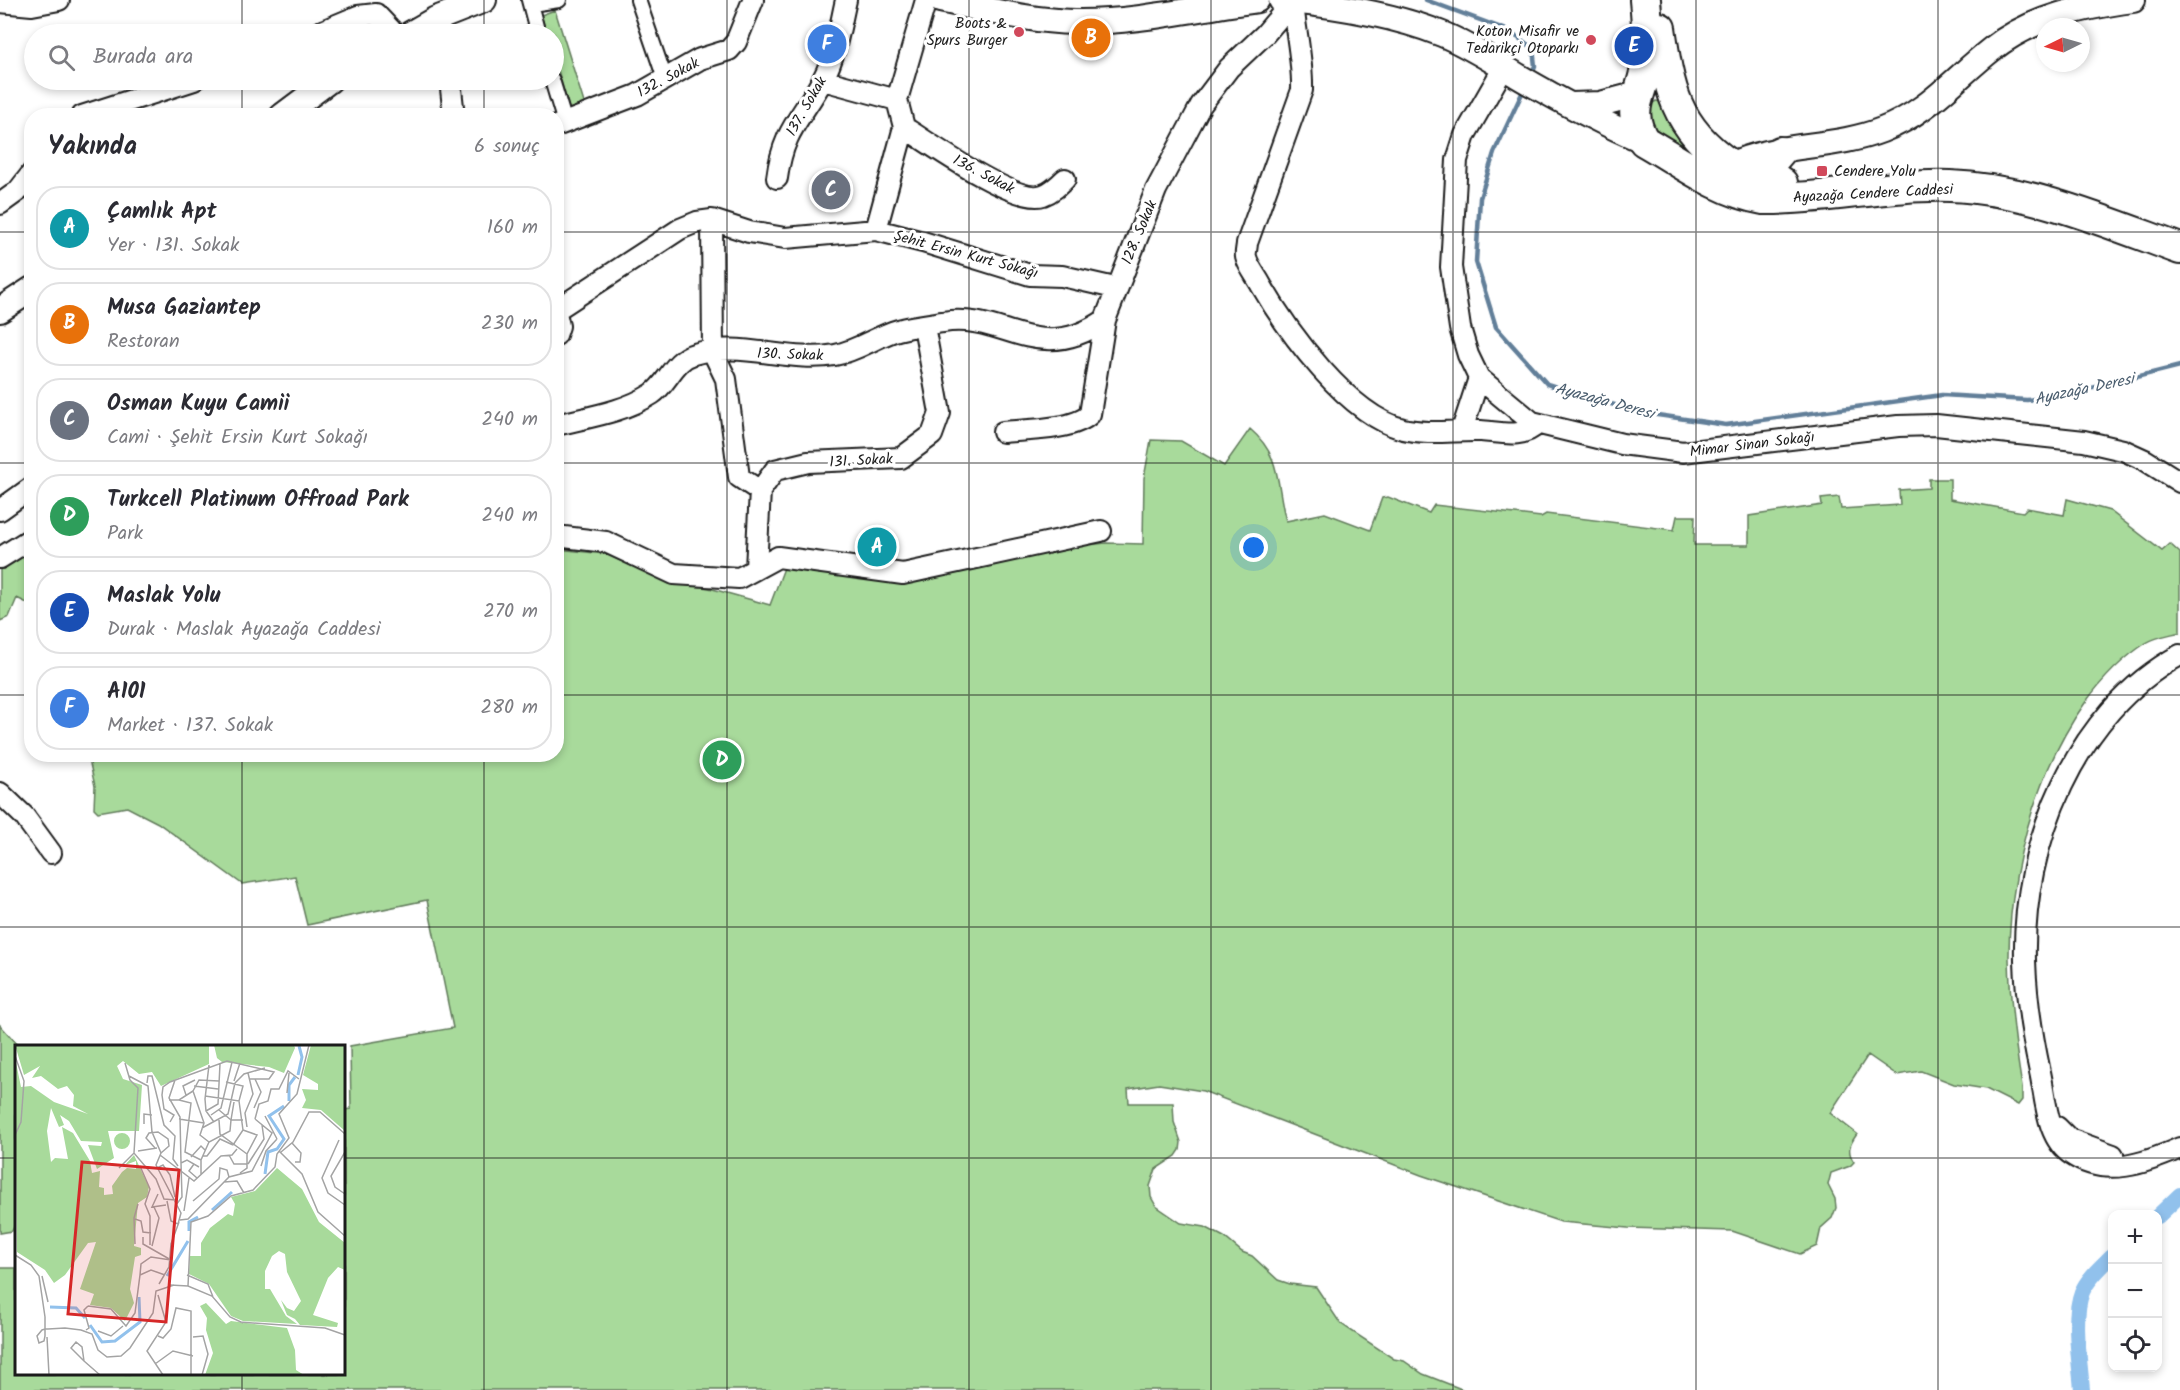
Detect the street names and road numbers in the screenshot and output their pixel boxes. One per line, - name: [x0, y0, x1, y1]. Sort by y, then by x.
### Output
- street label: 132. Sokak: [633, 51, 705, 104]
- street label: 137. Sokak: [780, 71, 834, 141]
- street label: 136. Sokak: [948, 149, 1020, 202]
- street label: Ayazağa Cendere Caddesi: [1792, 178, 1955, 210]
- street label: 128. Sokak: [1116, 196, 1165, 268]
- street label: Şehit Ersin Kurt Sokağı: [891, 224, 1041, 286]
- street label: 130. Sokak: [756, 342, 824, 368]
- street label: Mimar Sinan Sokağı: [1688, 425, 1816, 465]
- street label: 131. Sokak: [829, 447, 894, 475]

